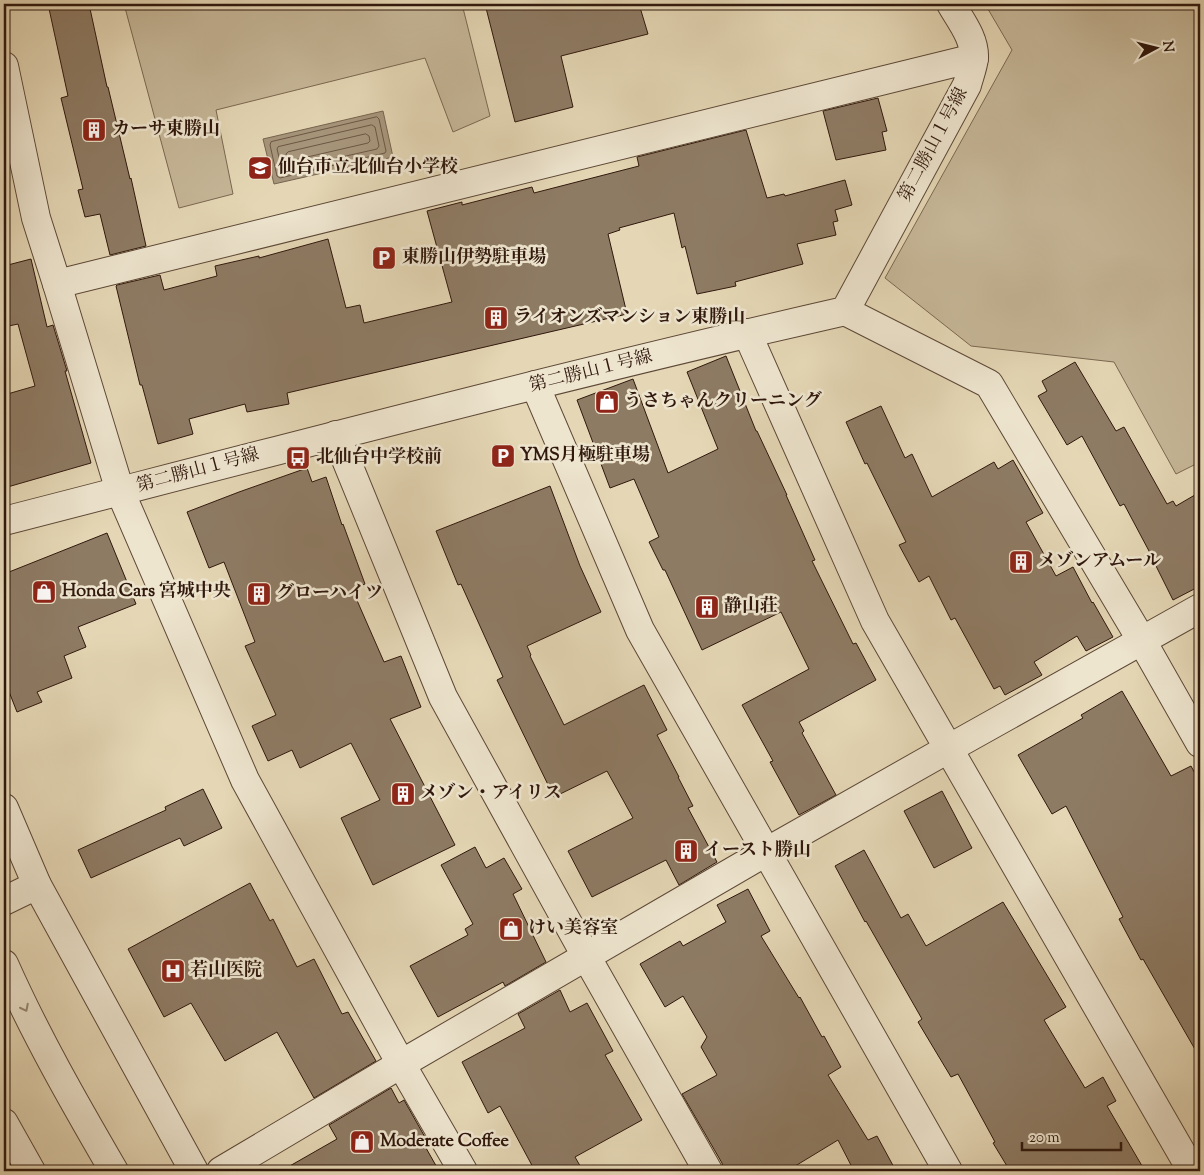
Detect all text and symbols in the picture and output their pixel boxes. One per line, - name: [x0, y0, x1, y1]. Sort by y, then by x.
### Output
- north arrow: [1132, 22, 1182, 72]
- text: N: [1156, 40, 1178, 53]
- street label: 第二勝山１号線: [893, 83, 975, 207]
- building icon: カーサ東勝山: [81, 117, 107, 143]
- place label: カーサ東勝山: [112, 117, 220, 143]
- school or university icon: 仙台市立北仙台小学校: [247, 155, 273, 181]
- place label: 仙台市立北仙台小学校: [278, 155, 458, 181]
- parking icon: 東勝山伊勢駐車場: [371, 245, 397, 271]
- place label: 東勝山伊勢駐車場: [402, 245, 546, 271]
- building icon: ライオンズマンション東勝山: [483, 305, 509, 331]
- place label: ライオンズマンション東勝山: [514, 305, 745, 331]
- street label: 第二勝山１号線: [527, 344, 655, 400]
- shop icon: うさちゃんクリーニング: [594, 389, 620, 415]
- place label: うさちゃんクリーニング: [624, 389, 822, 415]
- street label: 第二勝山１号線: [134, 442, 262, 500]
- parking icon: YMS月極駐車場: [490, 443, 516, 469]
- place label: YMS月極駐車場: [520, 443, 650, 469]
- bus stop icon: 北仙台中学校前: [285, 445, 311, 471]
- place label: 北仙台中学校前: [316, 445, 442, 471]
- building icon: メゾンアムール: [1008, 549, 1034, 575]
- place label: メゾンアムール: [1038, 549, 1161, 575]
- shop icon: Honda Cars 宮城中央: [31, 579, 57, 605]
- place label: Honda Cars 宮城中央: [62, 579, 231, 605]
- building icon: グローハイツ: [246, 581, 272, 607]
- place label: グローハイツ: [276, 581, 383, 607]
- building icon: 静山荘: [694, 594, 720, 620]
- place label: 静山荘: [724, 594, 778, 620]
- building icon: メゾン・アイリス: [390, 781, 416, 807]
- place label: メゾン・アイリス: [420, 781, 561, 807]
- building icon: イースト勝山: [673, 838, 699, 864]
- place label: イースト勝山: [704, 838, 811, 864]
- shop icon: けい美容室: [498, 916, 524, 942]
- place label: けい美容室: [528, 916, 618, 942]
- hospital icon: 若山医院: [160, 958, 186, 984]
- place label: 若山医院: [190, 958, 262, 984]
- one-way arrow: [19, 1003, 29, 1012]
- scale bar: [1022, 1120, 1120, 1152]
- text: 20 m: [1029, 1128, 1060, 1149]
- shop icon: Moderate Coffee: [349, 1129, 375, 1155]
- place label: Moderate Coffee: [380, 1129, 510, 1155]

